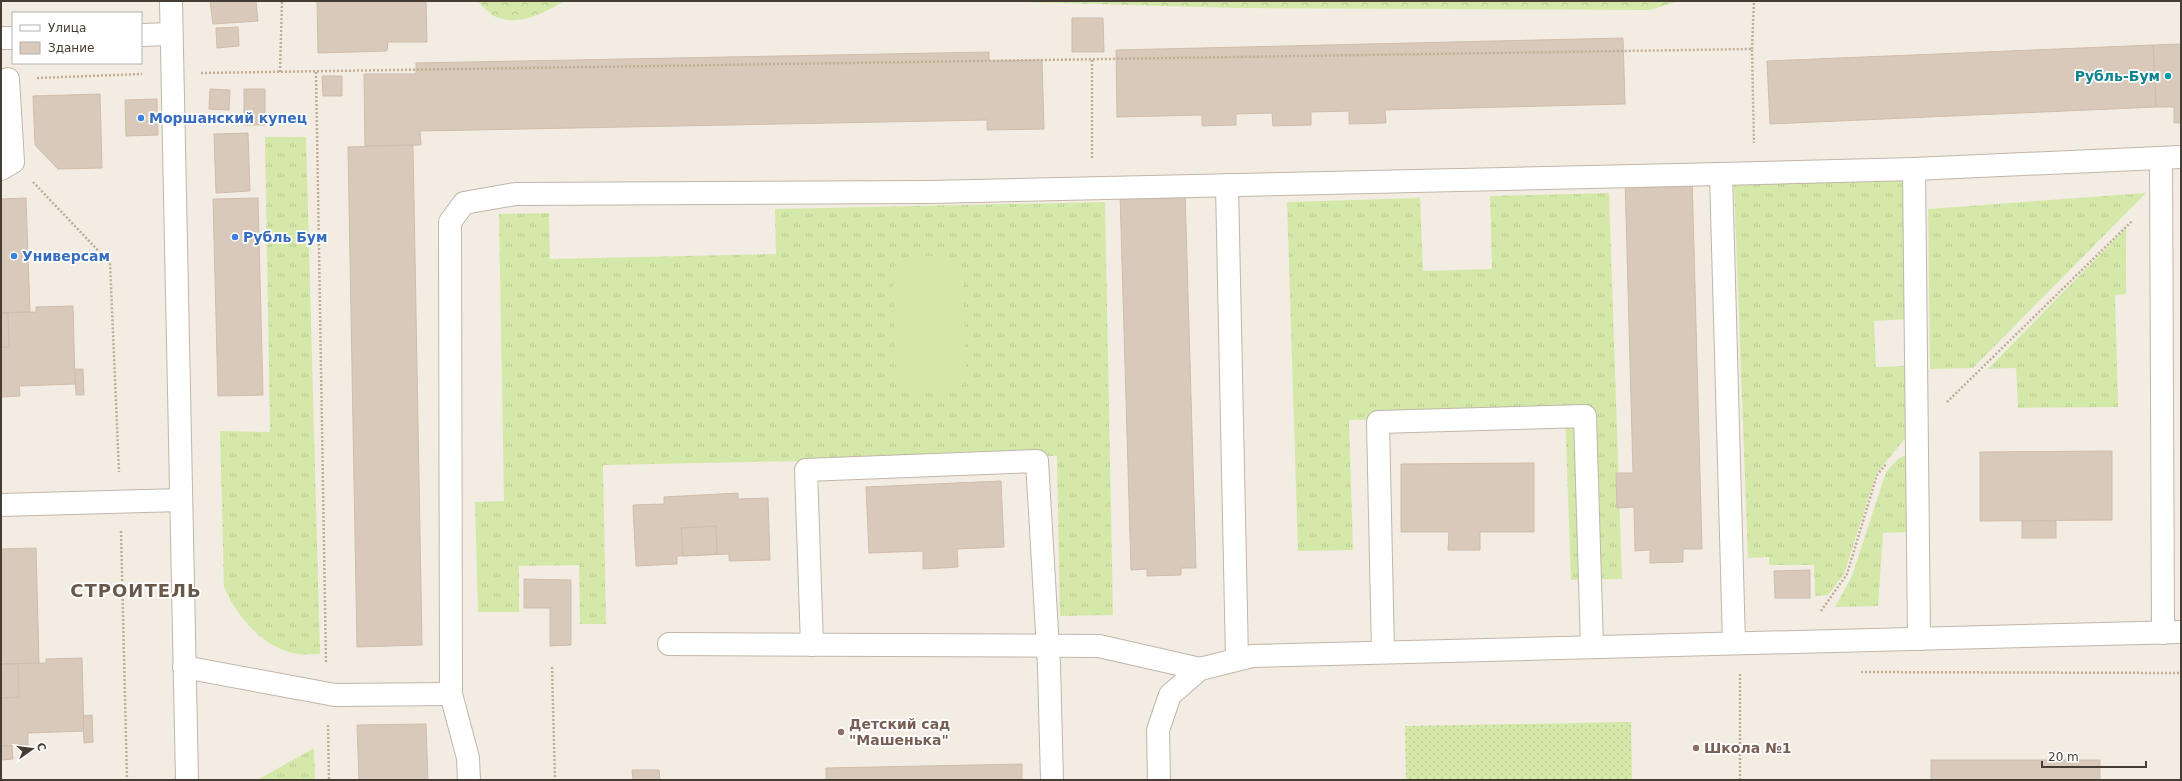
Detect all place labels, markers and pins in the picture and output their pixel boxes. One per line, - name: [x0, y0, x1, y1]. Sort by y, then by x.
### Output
- place label: Рубль-Бум: [2075, 68, 2160, 84]
- marker: Рубль-Бум: [2163, 71, 2173, 81]
- place label: Моршанский купец: [149, 110, 307, 126]
- marker: Моршанский купец: [136, 113, 146, 123]
- place label: Рубль Бум: [243, 229, 327, 245]
- marker: Рубль Бум: [230, 232, 240, 242]
- place label: Универсам: [22, 248, 110, 264]
- marker: Универсам: [9, 251, 19, 261]
- place label: Детский сад "Машенька": [849, 716, 950, 748]
- marker: Детский сад "Машенька": [836, 727, 846, 737]
- place label: Школа №1: [1704, 740, 1792, 756]
- marker: Школа №1: [1691, 743, 1701, 753]

